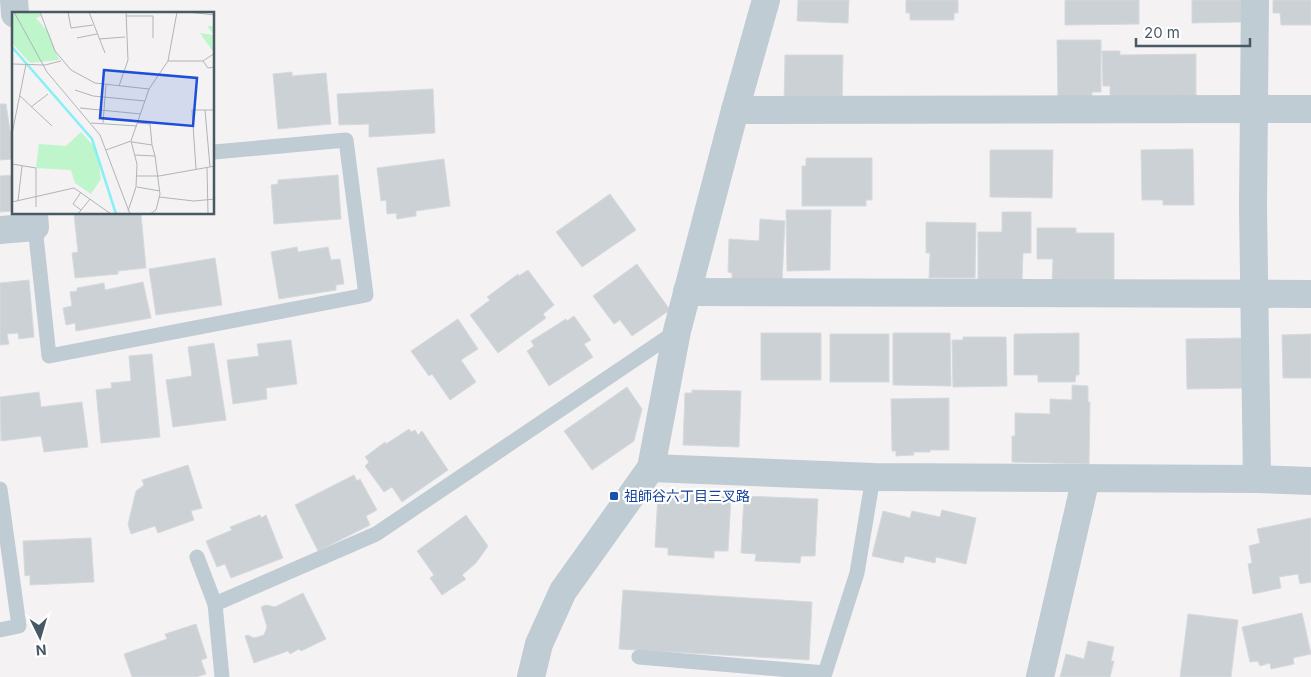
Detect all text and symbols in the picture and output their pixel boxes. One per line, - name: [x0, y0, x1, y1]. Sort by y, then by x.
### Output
- inset map: [12, 12, 215, 215]
- scale bar: [1136, 15, 1250, 47]
- text: 20 m: [1144, 23, 1180, 42]
- place label: 祖師谷六丁目三叉路: [624, 487, 750, 504]
- marker: 祖師谷六丁目三叉路: [608, 490, 620, 502]
- north arrow: [15, 612, 65, 662]
- text: N: [35, 642, 47, 659]

